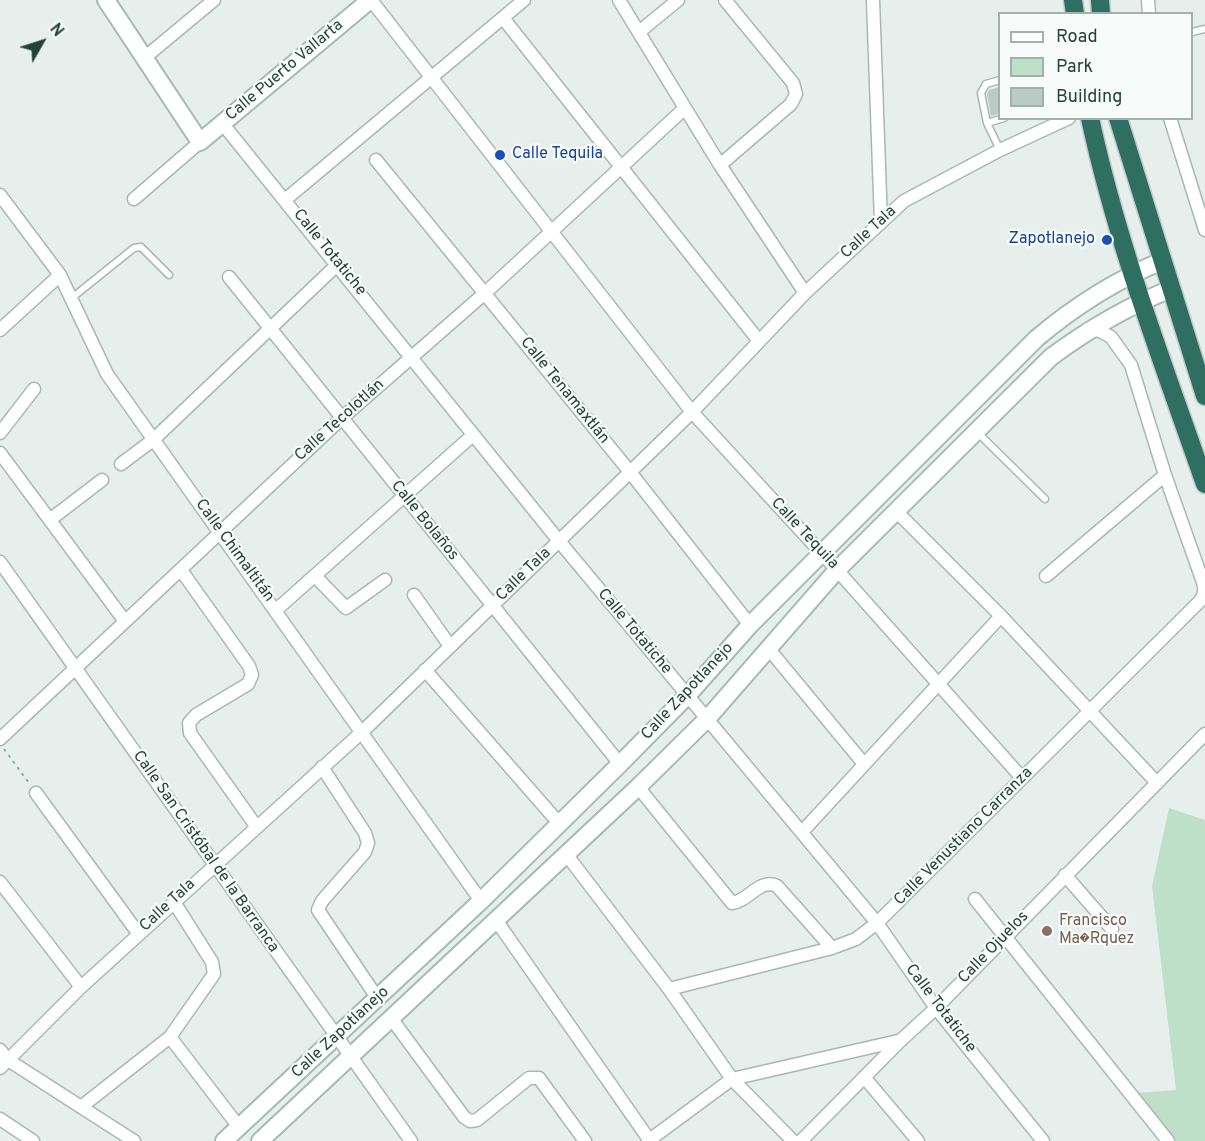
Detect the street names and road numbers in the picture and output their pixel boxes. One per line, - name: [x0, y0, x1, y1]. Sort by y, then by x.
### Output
- street label: Calle Puerto Vallarta: [222, 16, 348, 126]
- street label: Calle Tala: [837, 203, 901, 263]
- street label: Calle Totatiche: [288, 206, 370, 300]
- street label: Calle Tenamaxtlán: [515, 334, 613, 448]
- street label: Calle Tecolotlán: [291, 376, 389, 466]
- street label: Calle Bolaños: [386, 477, 462, 565]
- street label: Calle Tequila: [766, 494, 842, 574]
- street label: Calle Chimaltitán: [190, 496, 278, 606]
- street label: Calle Tala: [493, 544, 555, 606]
- street label: Calle Totatiche: [593, 585, 675, 679]
- street label: Calle Zapotlanejo: [638, 639, 738, 745]
- street label: Calle San Cristóbal de la Barranca: [128, 747, 282, 957]
- street label: Calle Venustiano Carranza: [891, 764, 1037, 910]
- street label: Calle Tala: [136, 876, 200, 936]
- street label: Calle Ojuelos: [955, 908, 1033, 988]
- street label: Calle Totatiche: [900, 961, 980, 1057]
- street label: Calle Zapotlanejo: [288, 983, 394, 1083]

